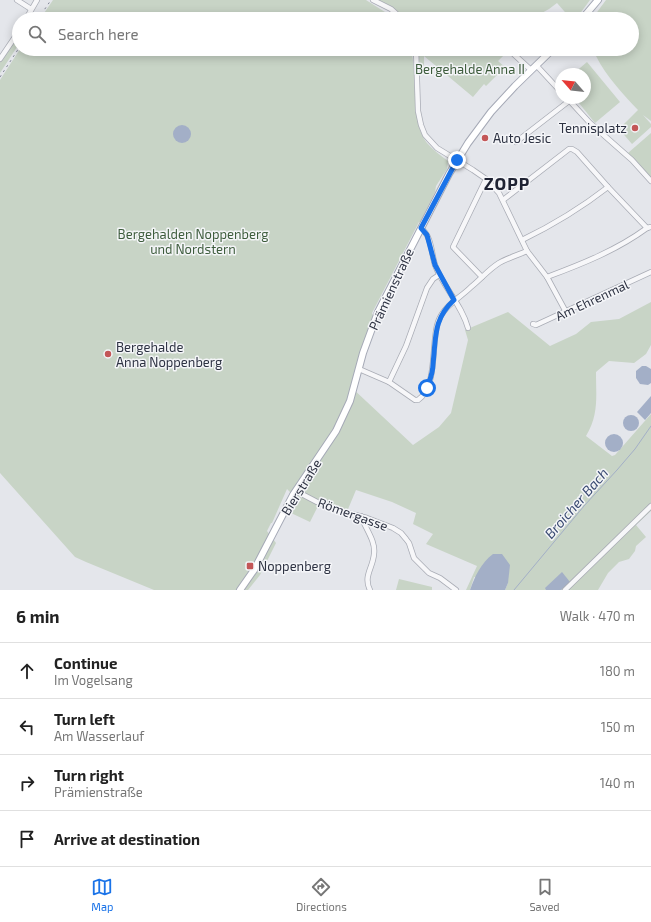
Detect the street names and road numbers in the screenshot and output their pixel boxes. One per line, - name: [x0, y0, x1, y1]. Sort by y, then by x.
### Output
- street label: Prämienstraße: [365, 245, 417, 333]
- street label: Am Ehrenmal: [553, 276, 631, 324]
- street label: Bierstraße: [277, 456, 325, 518]
- street label: Römergasse: [316, 494, 390, 534]

